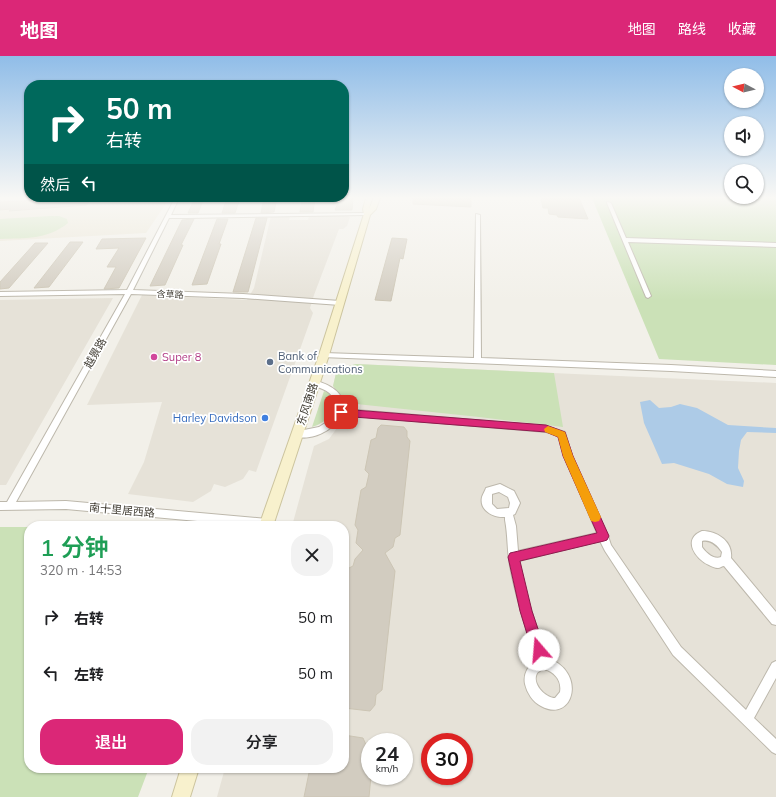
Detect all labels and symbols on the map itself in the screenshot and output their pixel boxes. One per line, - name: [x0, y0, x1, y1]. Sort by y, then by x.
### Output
- north arrow: [724, 68, 764, 108]
- street label: 含草路: [156, 288, 184, 300]
- street label: 越景路: [81, 335, 109, 371]
- place label: Bank of Communications: [278, 349, 363, 376]
- place label: Super 8: [162, 350, 202, 364]
- marker: Super 8: [149, 352, 159, 362]
- marker: Bank of Communications: [265, 357, 275, 367]
- street label: 东风南路: [294, 381, 320, 427]
- pin: [324, 395, 358, 429]
- place label: Harley Davidson: [173, 411, 257, 425]
- marker: Harley Davidson: [260, 413, 270, 423]
- street label: 南十里居西路: [89, 500, 155, 520]
- position arrow: [518, 629, 560, 671]
- speed limit sign: 30: [421, 733, 473, 785]

